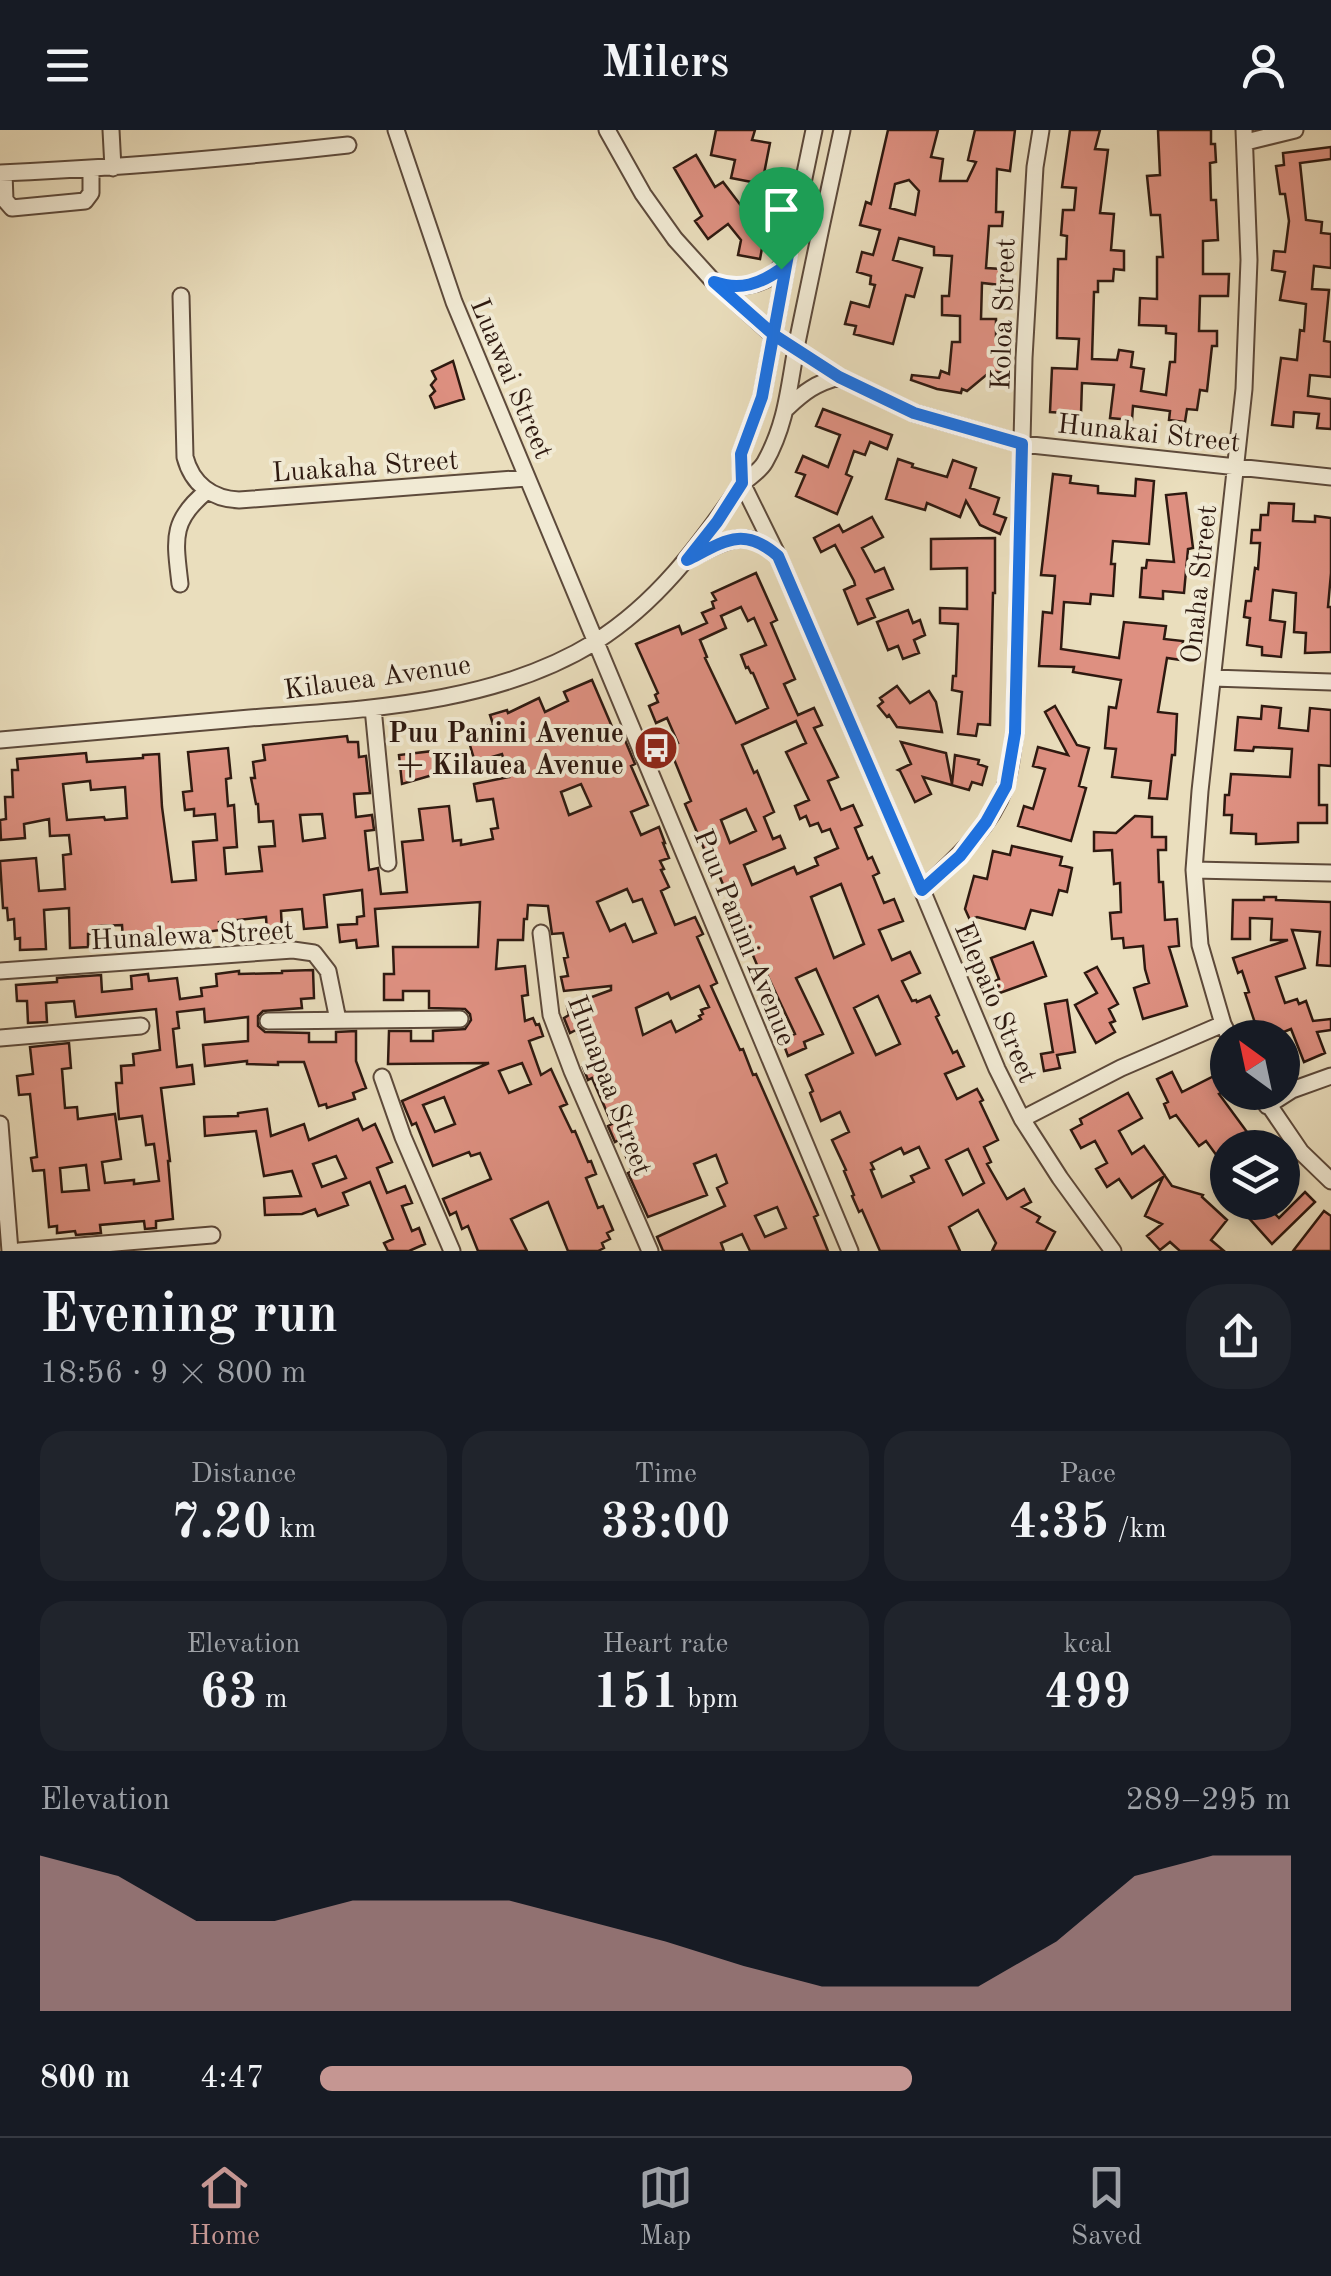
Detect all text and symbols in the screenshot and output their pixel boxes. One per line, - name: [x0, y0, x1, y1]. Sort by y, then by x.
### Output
- icon: menu: [40, 38, 95, 93]
- icon: person: [1236, 38, 1291, 93]
- text: Milers: [602, 42, 729, 87]
- pin: [739, 167, 824, 270]
- icon: arrive: [754, 182, 809, 237]
- street label: Koloa Street: [988, 237, 1022, 391]
- street label: Luawai Street: [464, 295, 557, 463]
- street label: Hunakai Street: [1056, 411, 1242, 459]
- street label: Luakaha Street: [271, 448, 459, 488]
- street label: Onaha Street: [1179, 503, 1223, 665]
- street label: Kilauea Avenue: [282, 652, 473, 706]
- place label: Puu Panini Avenue + Kilauea Avenue: [388, 721, 624, 781]
- bus stop icon: Puu Panini Avenue + Kilauea Avenue: [633, 725, 679, 771]
- street label: Puu Panini Avenue: [687, 826, 799, 1050]
- street label: Hunalewa Street: [90, 918, 294, 956]
- street label: Elepaio Street: [948, 919, 1041, 1088]
- street label: Hunapaa Street: [561, 992, 655, 1180]
- north arrow: [1210, 1020, 1300, 1110]
- map controls: [1210, 1020, 1300, 1220]
- button: layers: [1210, 1130, 1300, 1220]
- button: share: [1186, 1284, 1291, 1389]
- text: Evening run: [40, 1289, 338, 1344]
- text: 18:56 · 9 × 800 m: [40, 1358, 307, 1390]
- text: Distance: [191, 1461, 296, 1489]
- text: Time: [634, 1461, 697, 1489]
- text: Pace: [1059, 1461, 1116, 1489]
- text: 7.20: [171, 1499, 272, 1549]
- text: 33:00: [601, 1499, 731, 1549]
- text: 4:35: [1008, 1499, 1109, 1549]
- text: km: [272, 1516, 316, 1544]
- text: /km: [1109, 1516, 1167, 1544]
- text: Elevation: [187, 1631, 300, 1659]
- text: Heart rate: [603, 1631, 728, 1659]
- text: kcal: [1063, 1631, 1112, 1659]
- text: 63: [199, 1669, 257, 1719]
- text: 151: [593, 1669, 680, 1719]
- text: 499: [1044, 1669, 1131, 1719]
- text: m: [257, 1686, 288, 1714]
- text: bpm: [680, 1686, 738, 1714]
- text: Elevation: [40, 1785, 170, 1817]
- text: 289–295 m: [1125, 1785, 1291, 1817]
- text: 800 m: [40, 2063, 130, 2095]
- text: 4:47: [200, 2063, 265, 2095]
- tab: Home: [189, 2160, 260, 2255]
- tab: Map: [638, 2160, 693, 2255]
- tab: Saved: [1071, 2160, 1142, 2255]

